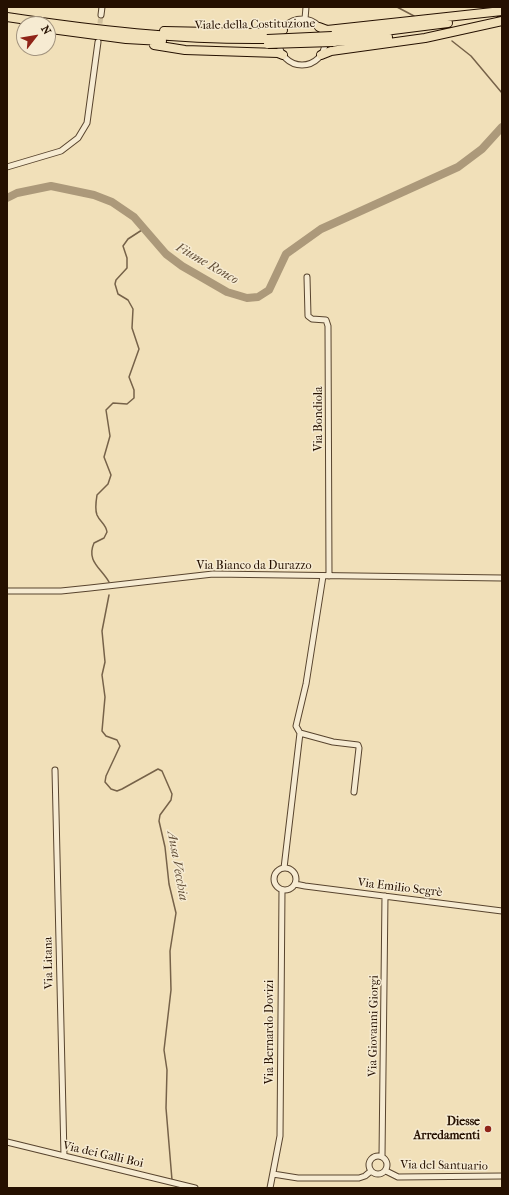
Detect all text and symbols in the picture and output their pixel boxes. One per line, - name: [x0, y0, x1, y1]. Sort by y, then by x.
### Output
- north arrow: [16, 16, 56, 56]
- street label: Viale della Costituzione: [194, 17, 316, 33]
- text: N: [38, 23, 54, 37]
- water label: Fiume Ronco: [173, 240, 241, 288]
- street label: Via Bondiola: [312, 386, 326, 452]
- street label: Via Bianco da Durazzo: [196, 559, 312, 573]
- water label: Ausa Vecchia: [163, 830, 191, 902]
- street label: Via Emilio Segrè: [357, 876, 443, 900]
- street label: Via Litana: [41, 937, 57, 989]
- street label: Via Giovanni Giorgi: [366, 975, 382, 1077]
- street label: Via Bernardo Dovizi: [263, 980, 277, 1084]
- place label: Diesse Arredamenti: [413, 1115, 480, 1143]
- marker: Diesse Arredamenti: [483, 1124, 493, 1134]
- street label: Via dei Galli Boi: [61, 1139, 145, 1171]
- street label: Via del Santuario: [400, 1158, 488, 1174]

